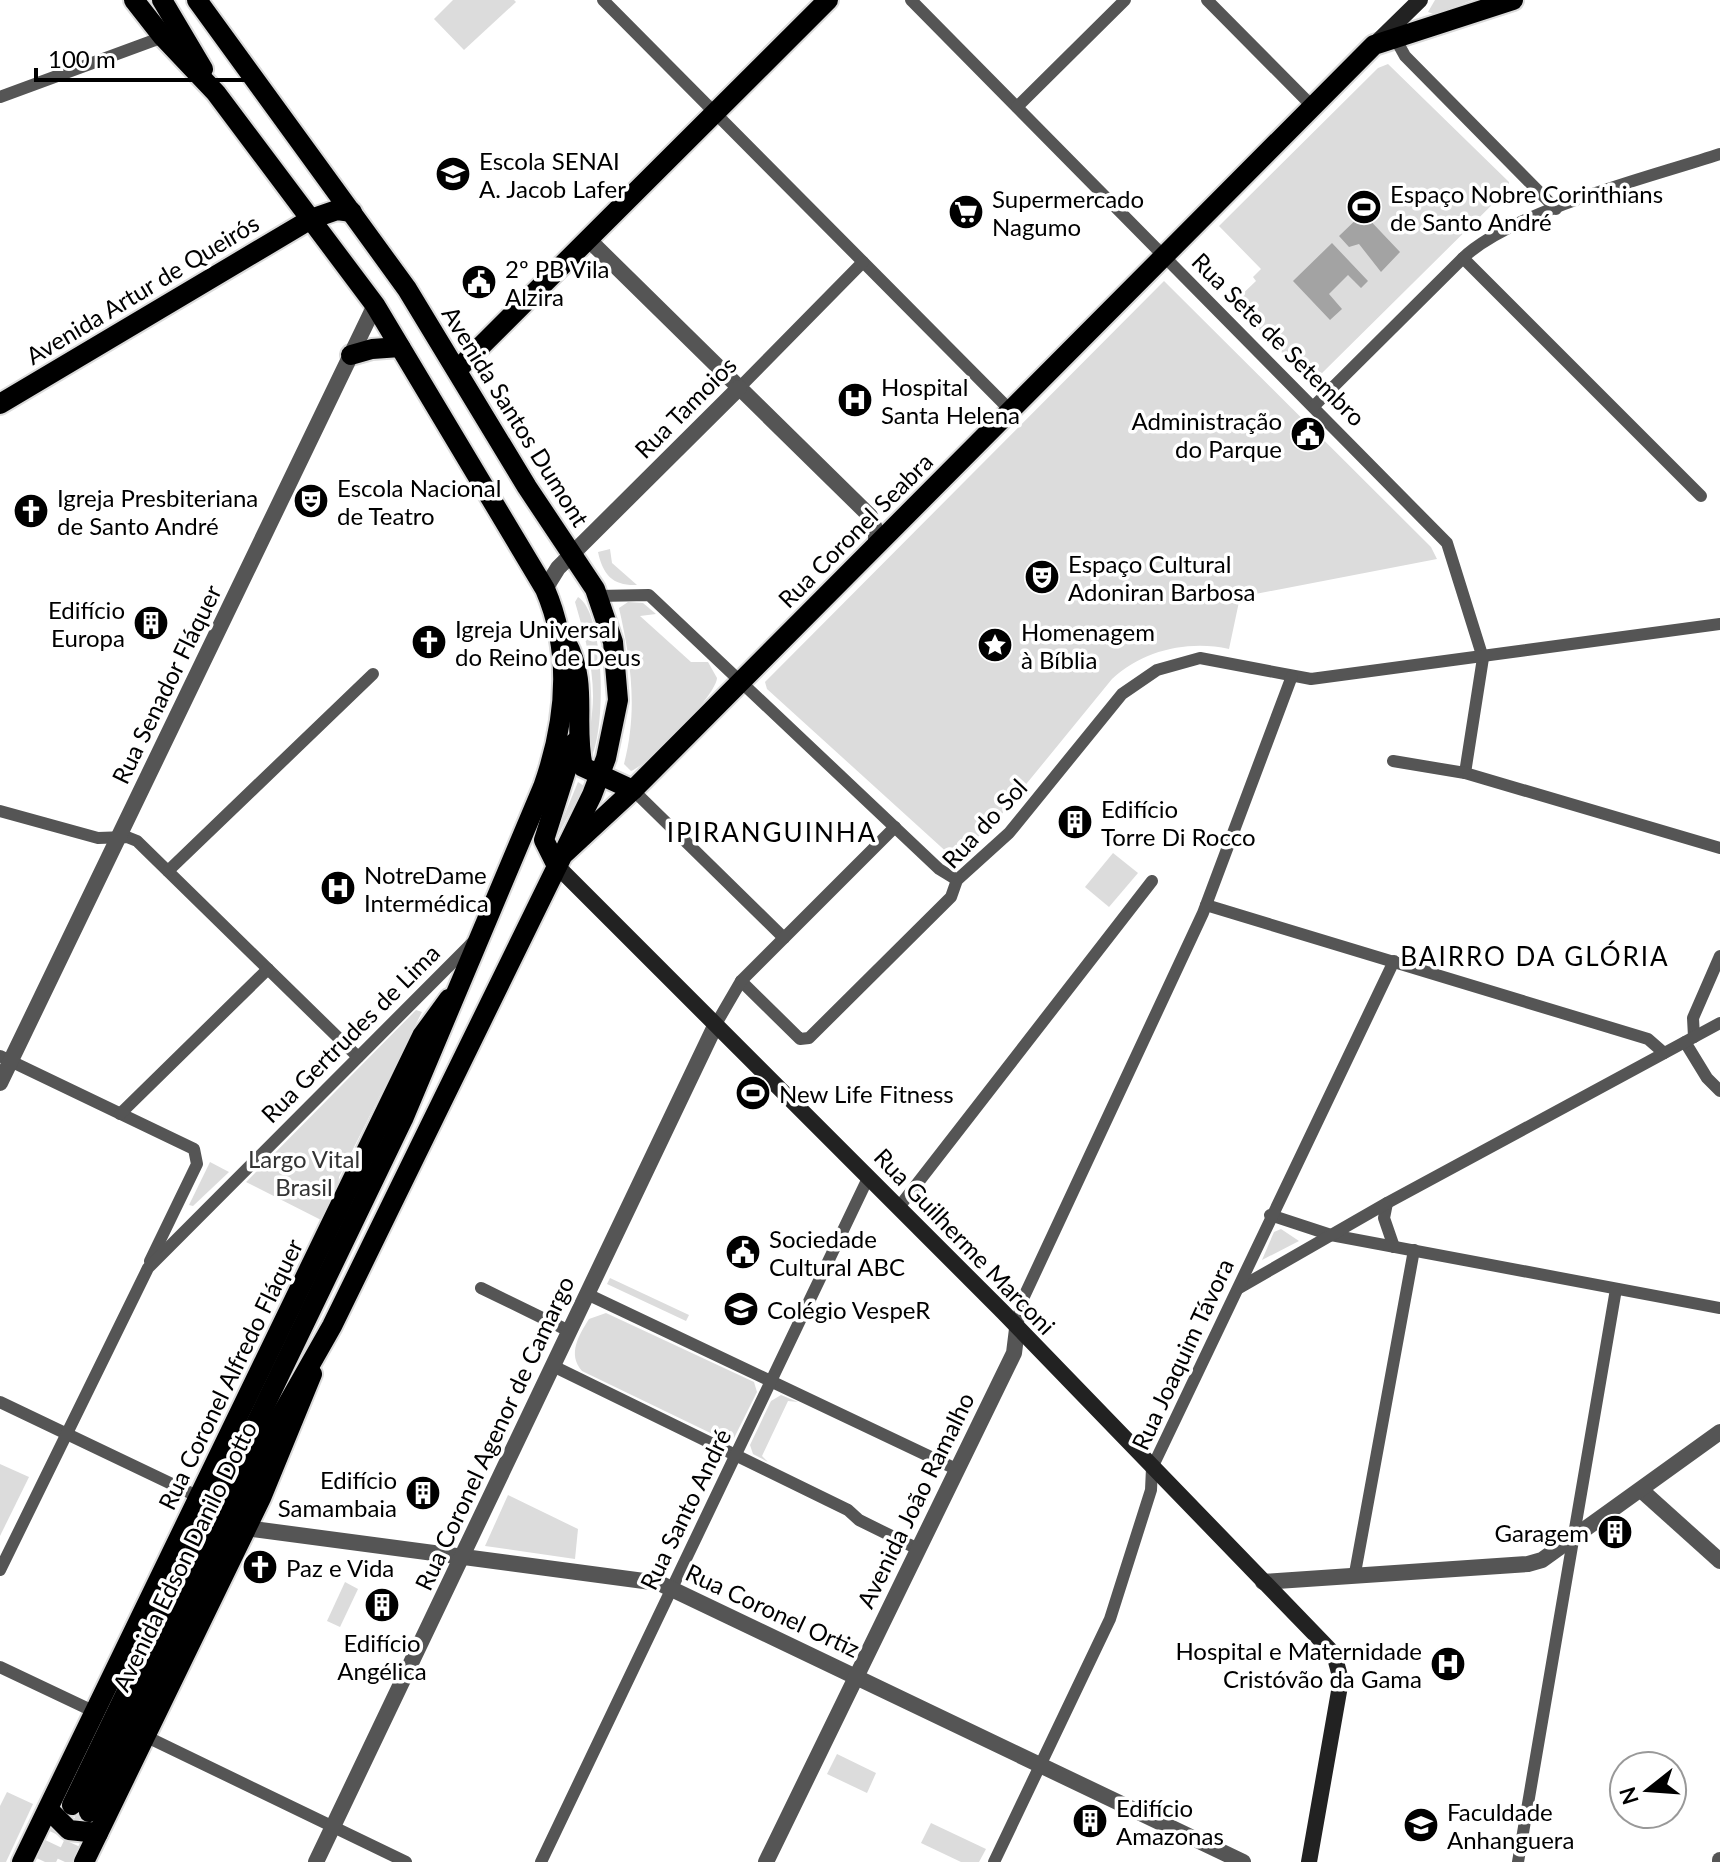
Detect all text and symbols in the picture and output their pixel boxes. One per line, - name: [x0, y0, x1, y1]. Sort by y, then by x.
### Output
- scale bar: [36, 32, 256, 82]
- text: 100 m: [48, 44, 116, 73]
- place label: Escola SENAI A. Jacob Lafer: [479, 146, 626, 203]
- school or university icon: Escola SENAI A. Jacob Lafer: [434, 155, 472, 193]
- place label: Espaço Nobre Corinthians de Santo André: [1390, 179, 1663, 236]
- place label: Supermercado Nagumo: [992, 184, 1144, 241]
- sports icon: Espaço Nobre Corinthians de Santo André: [1345, 188, 1383, 226]
- supermarket icon: Supermercado Nagumo: [947, 193, 985, 231]
- street label: Avenida Artur de Queirós: [20, 208, 264, 370]
- street label: Rua Sete de Setembro: [1186, 246, 1372, 432]
- place label: 2º PB Vila Alzira: [505, 254, 610, 311]
- public building icon: 2º PB Vila Alzira: [460, 263, 498, 301]
- street label: Avenida Santos Dumont: [436, 301, 596, 532]
- street label: Rua Tamoios: [628, 350, 742, 464]
- place label: Hospital Santa Helena: [881, 372, 1020, 429]
- hospital icon: Hospital Santa Helena: [836, 381, 874, 419]
- place label: Administração do Parque: [1131, 406, 1282, 463]
- public building icon: Administração do Parque: [1289, 415, 1327, 453]
- street label: Rua Coronel Seabra: [772, 447, 938, 613]
- place label: Escola Nacional de Teatro: [337, 473, 501, 530]
- theatre icon: Escola Nacional de Teatro: [292, 482, 330, 520]
- place label: Igreja Presbiteriana de Santo André: [57, 483, 258, 540]
- church icon: Igreja Presbiteriana de Santo André: [12, 492, 50, 530]
- place label: Espaço Cultural Adoniran Barbosa: [1068, 549, 1256, 606]
- theatre icon: Espaço Cultural Adoniran Barbosa: [1023, 558, 1061, 596]
- street label: Rua Senador Fláquer: [105, 580, 227, 788]
- place label: Edifício Europa: [48, 595, 125, 652]
- building icon: Edifício Europa: [132, 604, 170, 642]
- place label: Igreja Universal do Reino de Deus: [455, 614, 641, 671]
- place label: Homenagem à Bíblia: [1021, 617, 1155, 674]
- church icon: Igreja Universal do Reino de Deus: [410, 623, 448, 661]
- place icon: Homenagem à Bíblia: [976, 626, 1014, 664]
- street label: Rua do Sol: [935, 772, 1033, 874]
- place label: Edifício Torre Di Rocco: [1101, 794, 1256, 851]
- building icon: Edifício Torre Di Rocco: [1056, 803, 1094, 841]
- district label: IPIRANGUINHA: [667, 816, 877, 848]
- place label: NotreDame Intermédica: [364, 860, 489, 917]
- hospital icon: NotreDame Intermédica: [319, 869, 357, 907]
- street label: Rua Gertrudes de Lima: [255, 938, 445, 1128]
- district label: BAIRRO DA GLÓRIA: [1400, 940, 1670, 972]
- sports icon: New Life Fitness: [734, 1074, 772, 1112]
- place label: New Life Fitness: [779, 1079, 954, 1108]
- street label: Rua Guilherme Marconi: [869, 1142, 1061, 1340]
- park label: Largo Vital Brasil: [248, 1144, 360, 1201]
- place label: Sociedade Cultural ABC: [769, 1224, 905, 1281]
- public building icon: Sociedade Cultural ABC: [724, 1233, 762, 1271]
- street label: Rua Coronel Alfredo Fláquer: [152, 1234, 308, 1514]
- street label: Rua Joaquim Távora: [1125, 1254, 1239, 1454]
- street label: Rua Coronel Agenor de Camargo: [408, 1271, 580, 1595]
- school or university icon: Colégio VespeR: [722, 1290, 760, 1328]
- place label: Colégio VespeR: [767, 1295, 930, 1324]
- street label: Avenida João Ramalho: [850, 1388, 980, 1612]
- street label: Avenida Edson Danilo Dotto: [106, 1416, 262, 1696]
- street label: Rua Santo André: [634, 1424, 736, 1594]
- place label: Edifício Samambaia: [278, 1465, 397, 1522]
- building icon: Edifício Samambaia: [404, 1474, 442, 1512]
- building icon: Garagem: [1596, 1513, 1634, 1551]
- place label: Garagem: [1494, 1518, 1589, 1547]
- church icon: Paz e Vida: [241, 1548, 279, 1586]
- place label: Paz e Vida: [286, 1553, 394, 1582]
- street label: Rua Coronel Ortiz: [681, 1557, 865, 1663]
- building icon: Edifício Angélica: [363, 1586, 401, 1624]
- place label: Edifício Angélica: [337, 1628, 427, 1685]
- place label: Hospital e Maternidade Cristóvão da Gama: [1175, 1636, 1422, 1693]
- hospital icon: Hospital e Maternidade Cristóvão da Gama: [1429, 1645, 1467, 1683]
- north arrow: [1608, 1750, 1688, 1830]
- text: N: [1613, 1784, 1644, 1808]
- place label: Edifício Amazonas: [1116, 1793, 1224, 1850]
- place label: Faculdade Anhanguera: [1447, 1797, 1574, 1854]
- building icon: Edifício Amazonas: [1071, 1802, 1109, 1840]
- school or university icon: Faculdade Anhanguera: [1402, 1806, 1440, 1844]

